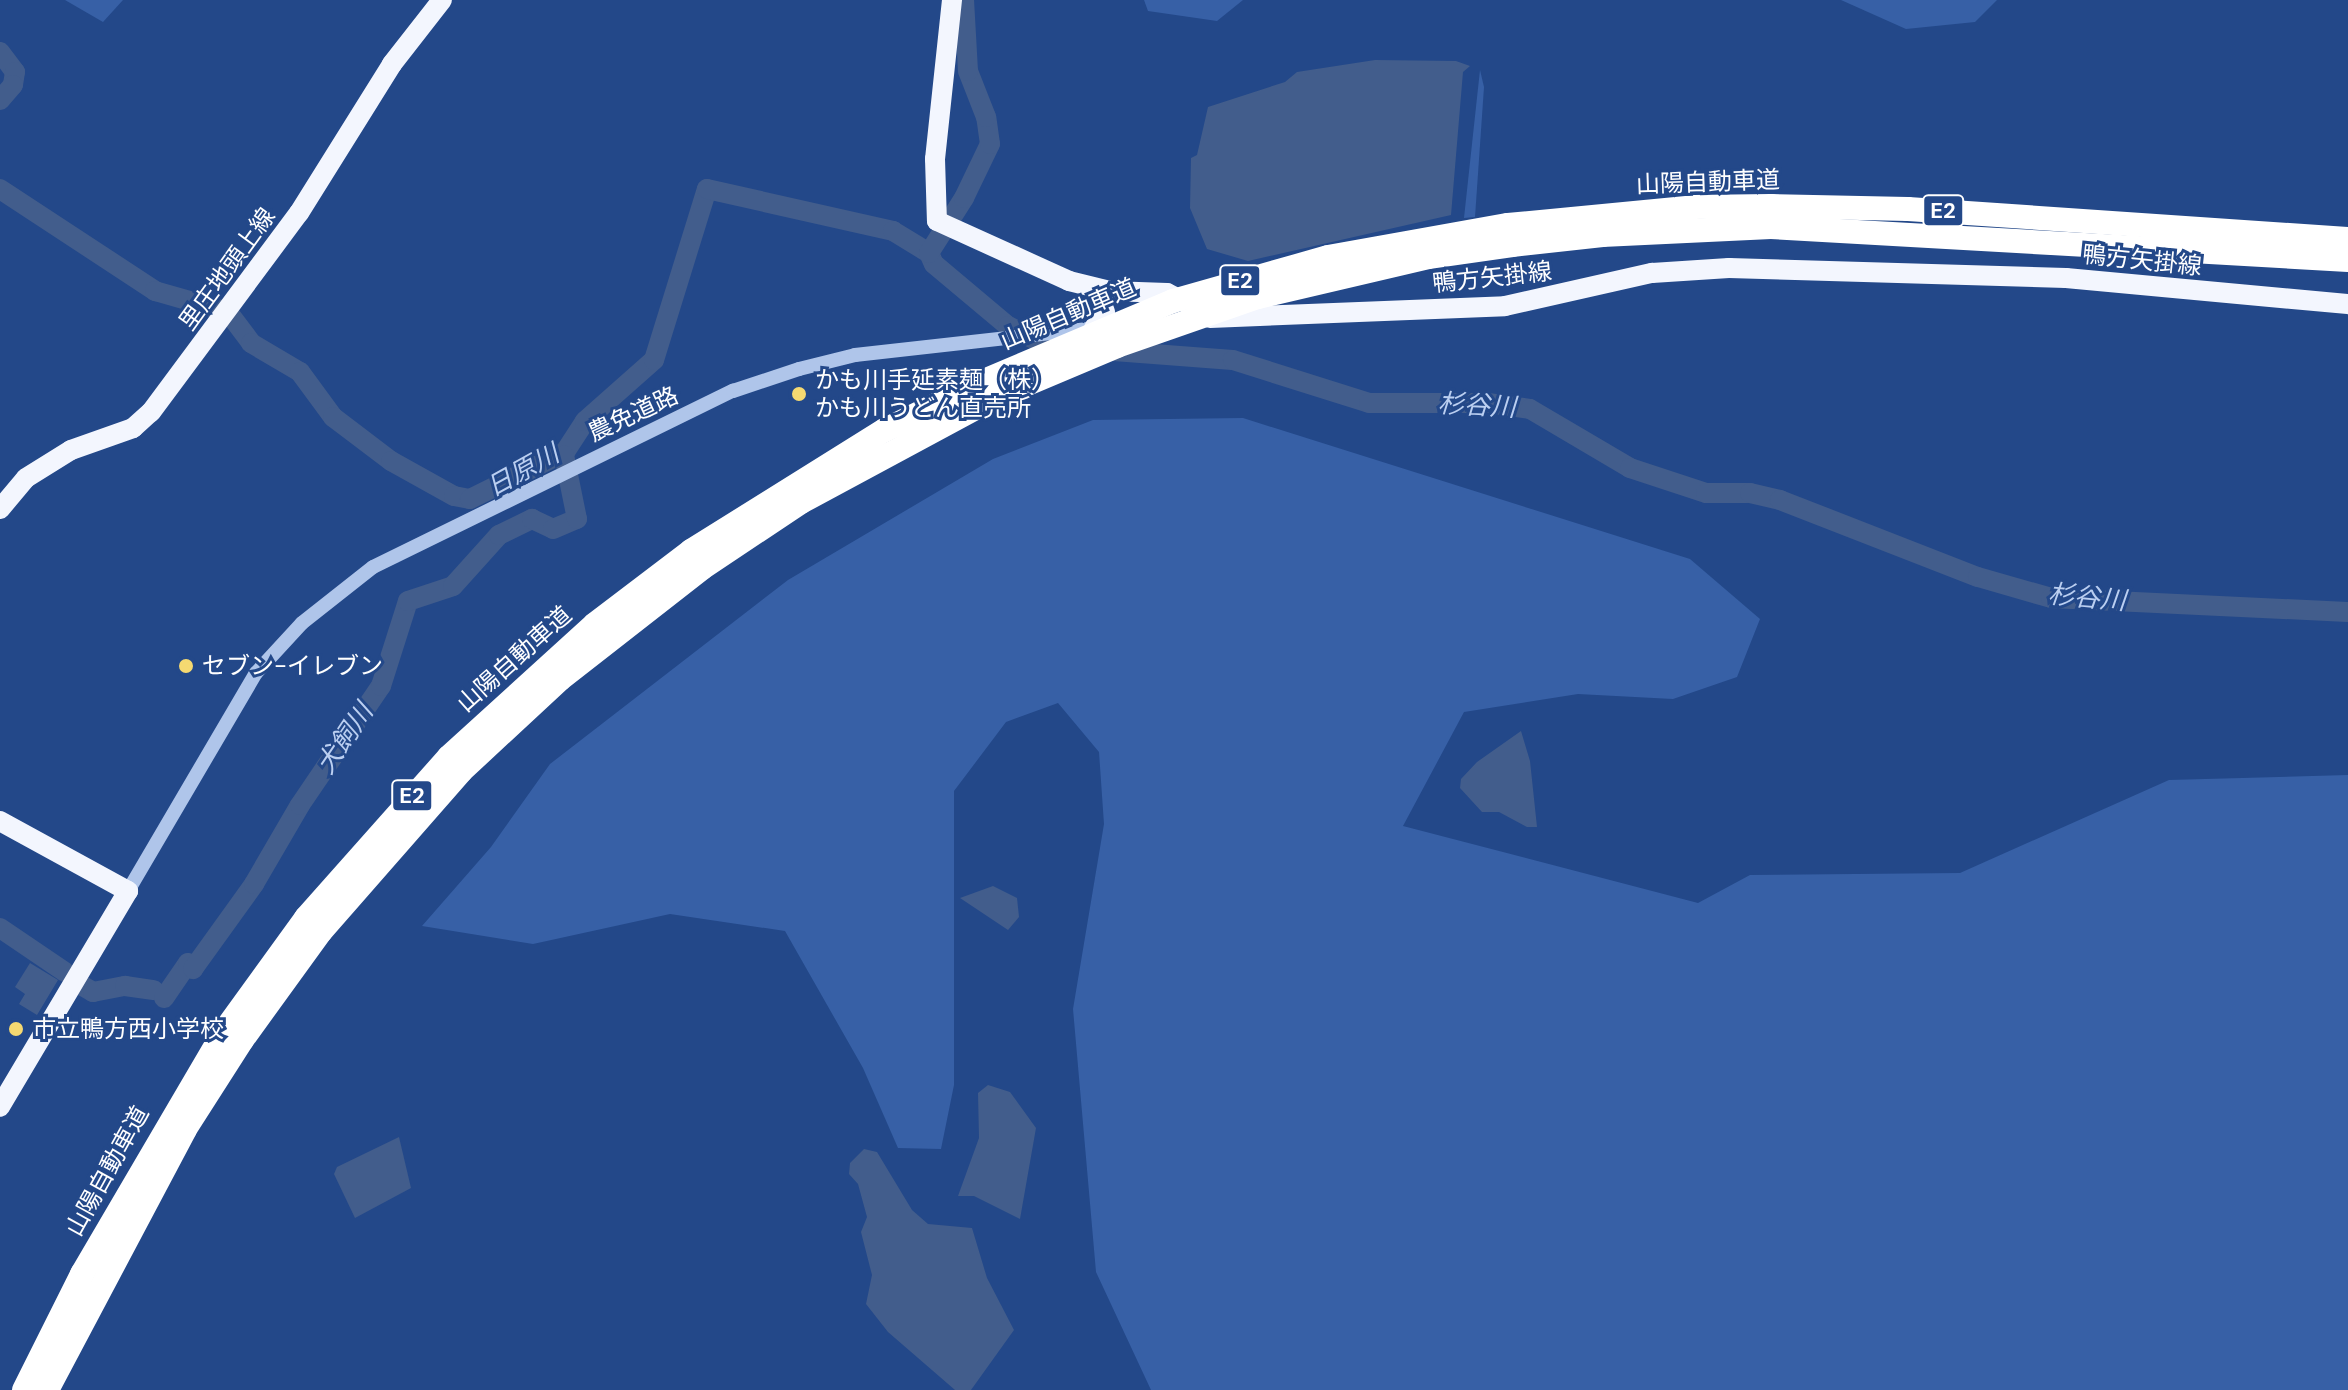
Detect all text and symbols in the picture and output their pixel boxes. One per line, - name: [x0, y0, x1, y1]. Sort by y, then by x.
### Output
- street label: 山陽自動車道: [1636, 165, 1780, 199]
- road number: E2: [1921, 193, 1965, 229]
- street label: 里庄地頭上線: [173, 202, 281, 336]
- street label: 鴨方矢掛線: [2081, 239, 2203, 281]
- street label: 鴨方矢掛線: [1431, 256, 1553, 298]
- road number: E2: [1218, 263, 1262, 299]
- street label: 山陽自動車道: [996, 273, 1140, 355]
- place label: かも川手延素麺（株） かも川うどん直売所: [815, 366, 1055, 422]
- street label: 農免道路: [583, 381, 683, 447]
- marker: かも川手延素麺（株） かも川うどん直売所: [790, 385, 808, 403]
- water label: 杉谷川: [1437, 388, 1517, 424]
- water label: 日原川: [481, 438, 565, 504]
- water label: 杉谷川: [2047, 579, 2127, 617]
- street label: 山陽自動車道: [451, 600, 577, 718]
- place label: セブン-イレブン: [202, 652, 383, 680]
- marker: セブン-イレブン: [177, 657, 195, 675]
- water label: 犬飼川: [310, 698, 380, 780]
- road number: E2: [390, 778, 434, 814]
- place label: 市立鴨方西小学校: [32, 1015, 224, 1043]
- marker: 市立鴨方西小学校: [7, 1020, 25, 1038]
- street label: 山陽自動車道: [59, 1101, 155, 1241]

